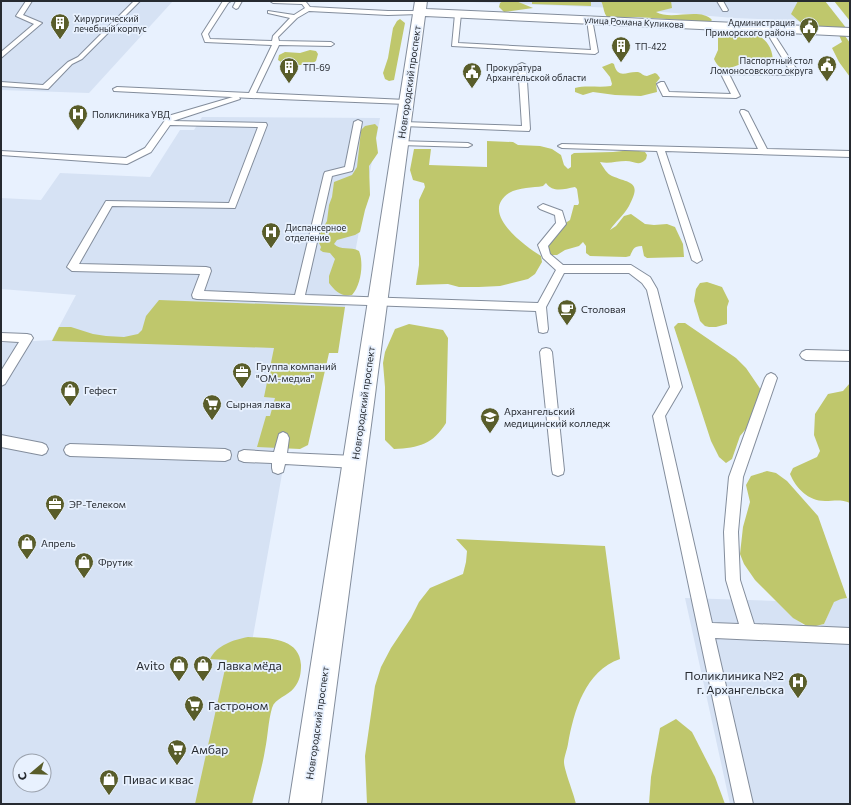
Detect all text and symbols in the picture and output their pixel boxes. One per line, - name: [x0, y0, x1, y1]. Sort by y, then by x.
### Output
- building icon: Хирургический лечебный корпус: [49, 12, 71, 40]
- place label: Хирургический лечебный корпус: [74, 13, 147, 34]
- street label: улица Романа Куликова: [584, 14, 684, 30]
- public building icon: Администрация Приморского района: [798, 16, 820, 44]
- place label: Администрация Приморского района: [705, 17, 795, 38]
- street label: Новгородский проспект: [395, 25, 423, 139]
- building icon: ТП-422: [610, 35, 632, 63]
- place label: ТП-422: [635, 41, 667, 52]
- public building icon: Паспортный стол Ломоносовского округа: [816, 54, 838, 82]
- place label: Паспортный стол Ломоносовского округа: [710, 55, 813, 76]
- building icon: ТП-69: [278, 56, 300, 84]
- public building icon: Прокуратура Архангельской области: [461, 61, 483, 89]
- place label: ТП-69: [303, 62, 330, 73]
- place label: Прокуратура Архангельской области: [486, 62, 586, 83]
- hospital icon: Поликлиника УВД: [67, 103, 89, 131]
- place label: Поликлиника УВД: [92, 109, 170, 120]
- hospital icon: Диспансерное отделение: [260, 221, 282, 249]
- place label: Диспансерное отделение: [285, 222, 347, 243]
- cafe icon: Столовая: [556, 298, 578, 326]
- place label: Столовая: [581, 303, 626, 315]
- street label: Новгородский проспект: [349, 346, 377, 460]
- place label: Группа компаний "ОМ-медиа": [256, 360, 336, 384]
- office icon: Группа компаний "ОМ-медиа": [231, 361, 253, 389]
- shop icon: Гефест: [59, 379, 81, 407]
- place label: Гефест: [84, 384, 117, 396]
- supermarket icon: Сырная лавка: [201, 393, 223, 421]
- place label: Сырная лавка: [226, 398, 291, 410]
- place label: Архангельский медицинский колледж: [504, 405, 611, 429]
- school or university icon: Архангельский медицинский колледж: [479, 406, 501, 434]
- office icon: ЭР-Телеком: [44, 493, 66, 521]
- place label: ЭР-Телеком: [69, 498, 126, 510]
- shop icon: Апрель: [16, 532, 38, 560]
- place label: Апрель: [41, 537, 76, 549]
- shop icon: Фрутик: [73, 551, 95, 579]
- place label: Фрутик: [98, 556, 134, 568]
- shop icon: Avito: [168, 654, 190, 682]
- shop icon: Лавка мёда: [192, 654, 214, 682]
- place label: Avito: [136, 658, 165, 672]
- place label: Лавка мёда: [217, 658, 282, 672]
- street label: Новгородский проспект: [303, 666, 331, 780]
- place label: Поликлиника №2 г. Архангельска: [685, 668, 784, 696]
- hospital icon: Поликлиника №2 г. Архангельска: [787, 671, 809, 699]
- supermarket icon: Гастроном: [183, 694, 205, 722]
- place label: Гастроном: [208, 698, 268, 712]
- supermarket icon: Амбар: [166, 738, 188, 766]
- place label: Амбар: [191, 742, 228, 756]
- north arrow: [12, 753, 52, 793]
- shop icon: Пивас и квас: [98, 768, 120, 796]
- text: С: [15, 770, 29, 782]
- place label: Пивас и квас: [123, 772, 194, 786]

